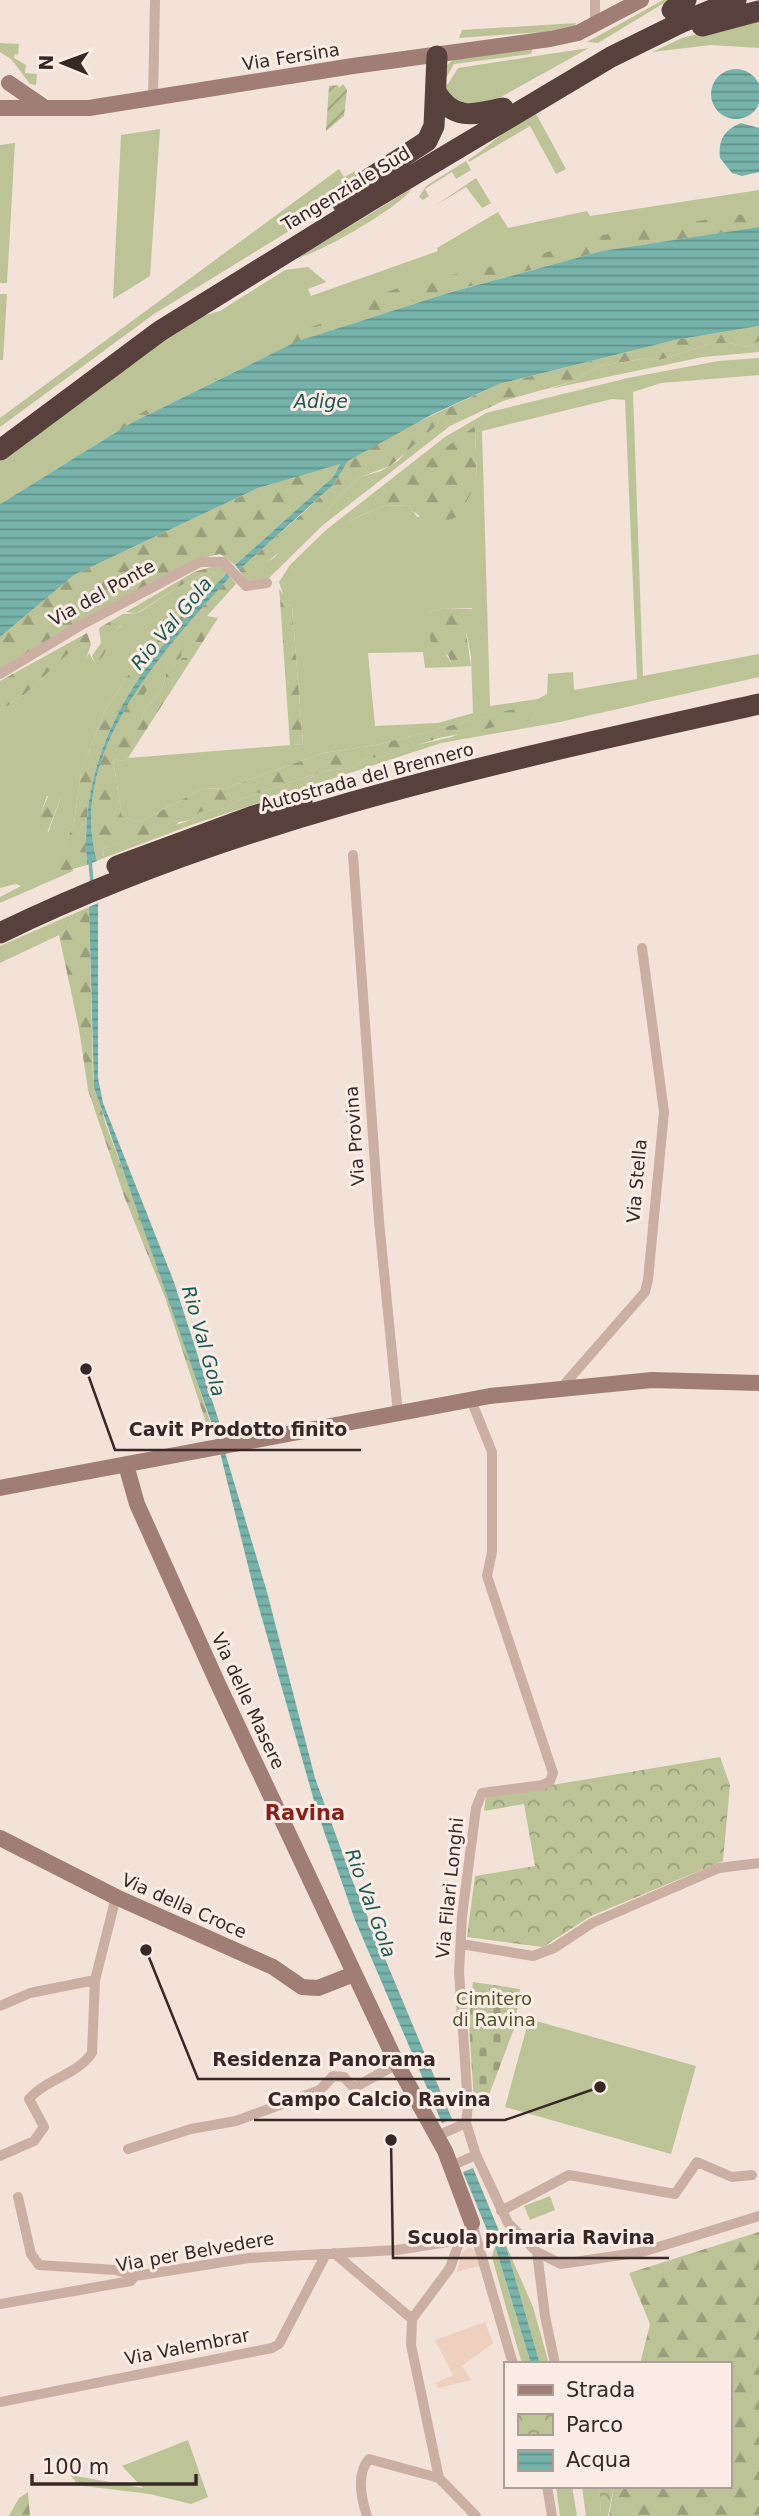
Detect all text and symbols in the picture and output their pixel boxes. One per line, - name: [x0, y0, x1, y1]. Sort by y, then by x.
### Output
- north arrow: [28, 28, 98, 98]
- street label: Via Fersina: [241, 38, 341, 75]
- text: N: [35, 55, 57, 71]
- street label: Tangenziale Sud: [277, 142, 414, 236]
- water label: Adige: [292, 390, 348, 412]
- street label: Via del Ponte: [45, 555, 158, 630]
- water label: Rio Val Gola: [126, 572, 216, 674]
- street label: Autostrada del Brennero: [258, 738, 476, 815]
- street label: Via Provina: [341, 1085, 368, 1187]
- street label: Via Stella: [622, 1138, 651, 1224]
- water label: Rio Val Gola: [178, 1283, 230, 1399]
- callout: Cavit Prodotto finito: [115, 1410, 361, 1450]
- text: Cavit Prodotto finito: [129, 1418, 347, 1440]
- street label: Via delle Masere: [208, 1629, 289, 1772]
- district label: Ravina: [265, 1801, 345, 1825]
- street label: Via Filari Longhi: [432, 1816, 467, 1960]
- water label: Rio Val Gola: [341, 1846, 401, 1960]
- street label: Via della Croce: [119, 1869, 250, 1942]
- park label: Cimitero di Ravina: [452, 1988, 536, 2030]
- callout: Residenza Panorama: [198, 2039, 450, 2079]
- text: Residenza Panorama: [212, 2048, 436, 2070]
- callout: Campo Calcio Ravina: [254, 2080, 505, 2120]
- text: Campo Calcio Ravina: [267, 2088, 491, 2110]
- callout: Scuola primaria Ravina: [393, 2218, 669, 2258]
- text: Scuola primaria Ravina: [407, 2226, 655, 2248]
- street label: Via per Belvedere: [114, 2227, 276, 2276]
- street label: Via Valembrar: [123, 2324, 252, 2369]
- legend: [504, 2362, 731, 2488]
- text: Strada: [566, 2378, 635, 2402]
- text: Parco: [566, 2413, 623, 2437]
- scale bar: [32, 2442, 196, 2486]
- text: Acqua: [566, 2448, 631, 2472]
- text: 100 m: [42, 2455, 109, 2479]

